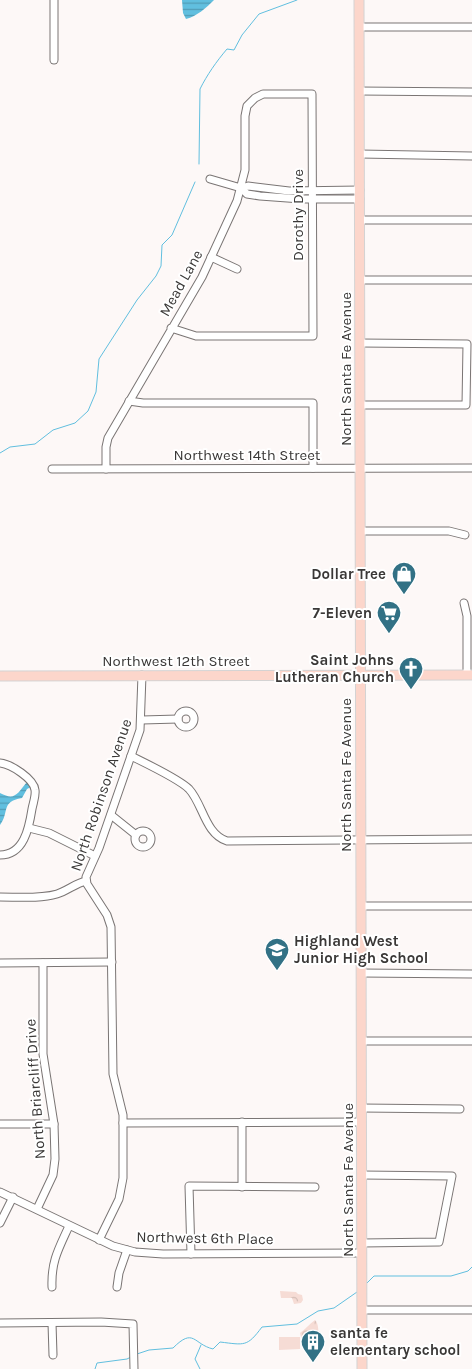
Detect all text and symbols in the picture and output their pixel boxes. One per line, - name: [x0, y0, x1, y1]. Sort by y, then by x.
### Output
- street label: Dorothy Drive: [289, 169, 307, 261]
- street label: Mead Lane: [155, 247, 207, 319]
- street label: North Santa Fe Avenue: [337, 292, 355, 446]
- street label: Northwest 14th Street: [174, 446, 321, 464]
- shop icon: Dollar Tree: [391, 561, 417, 595]
- place label: Dollar Tree: [311, 565, 386, 583]
- supermarket icon: 7-Eleven: [376, 600, 402, 634]
- place label: 7-Eleven: [313, 604, 372, 622]
- place label: Saint Johns Lutheran Church: [275, 651, 394, 686]
- street label: Northwest 12th Street: [102, 652, 250, 670]
- church icon: Saint Johns Lutheran Church: [398, 656, 424, 690]
- street label: North Santa Fe Avenue: [337, 698, 355, 852]
- street label: North Robinson Avenue: [66, 716, 136, 874]
- place label: Highland West Junior High School: [294, 932, 428, 967]
- school or university icon: Highland West Junior High School: [264, 937, 290, 971]
- street label: North Briarcliff Drive: [21, 1018, 49, 1160]
- street label: North Santa Fe Avenue: [339, 1103, 357, 1257]
- street label: Northwest 6th Place: [136, 1228, 274, 1248]
- place label: santa fe elementary school: [330, 1324, 461, 1359]
- building icon: santa fe elementary school: [300, 1329, 326, 1363]

